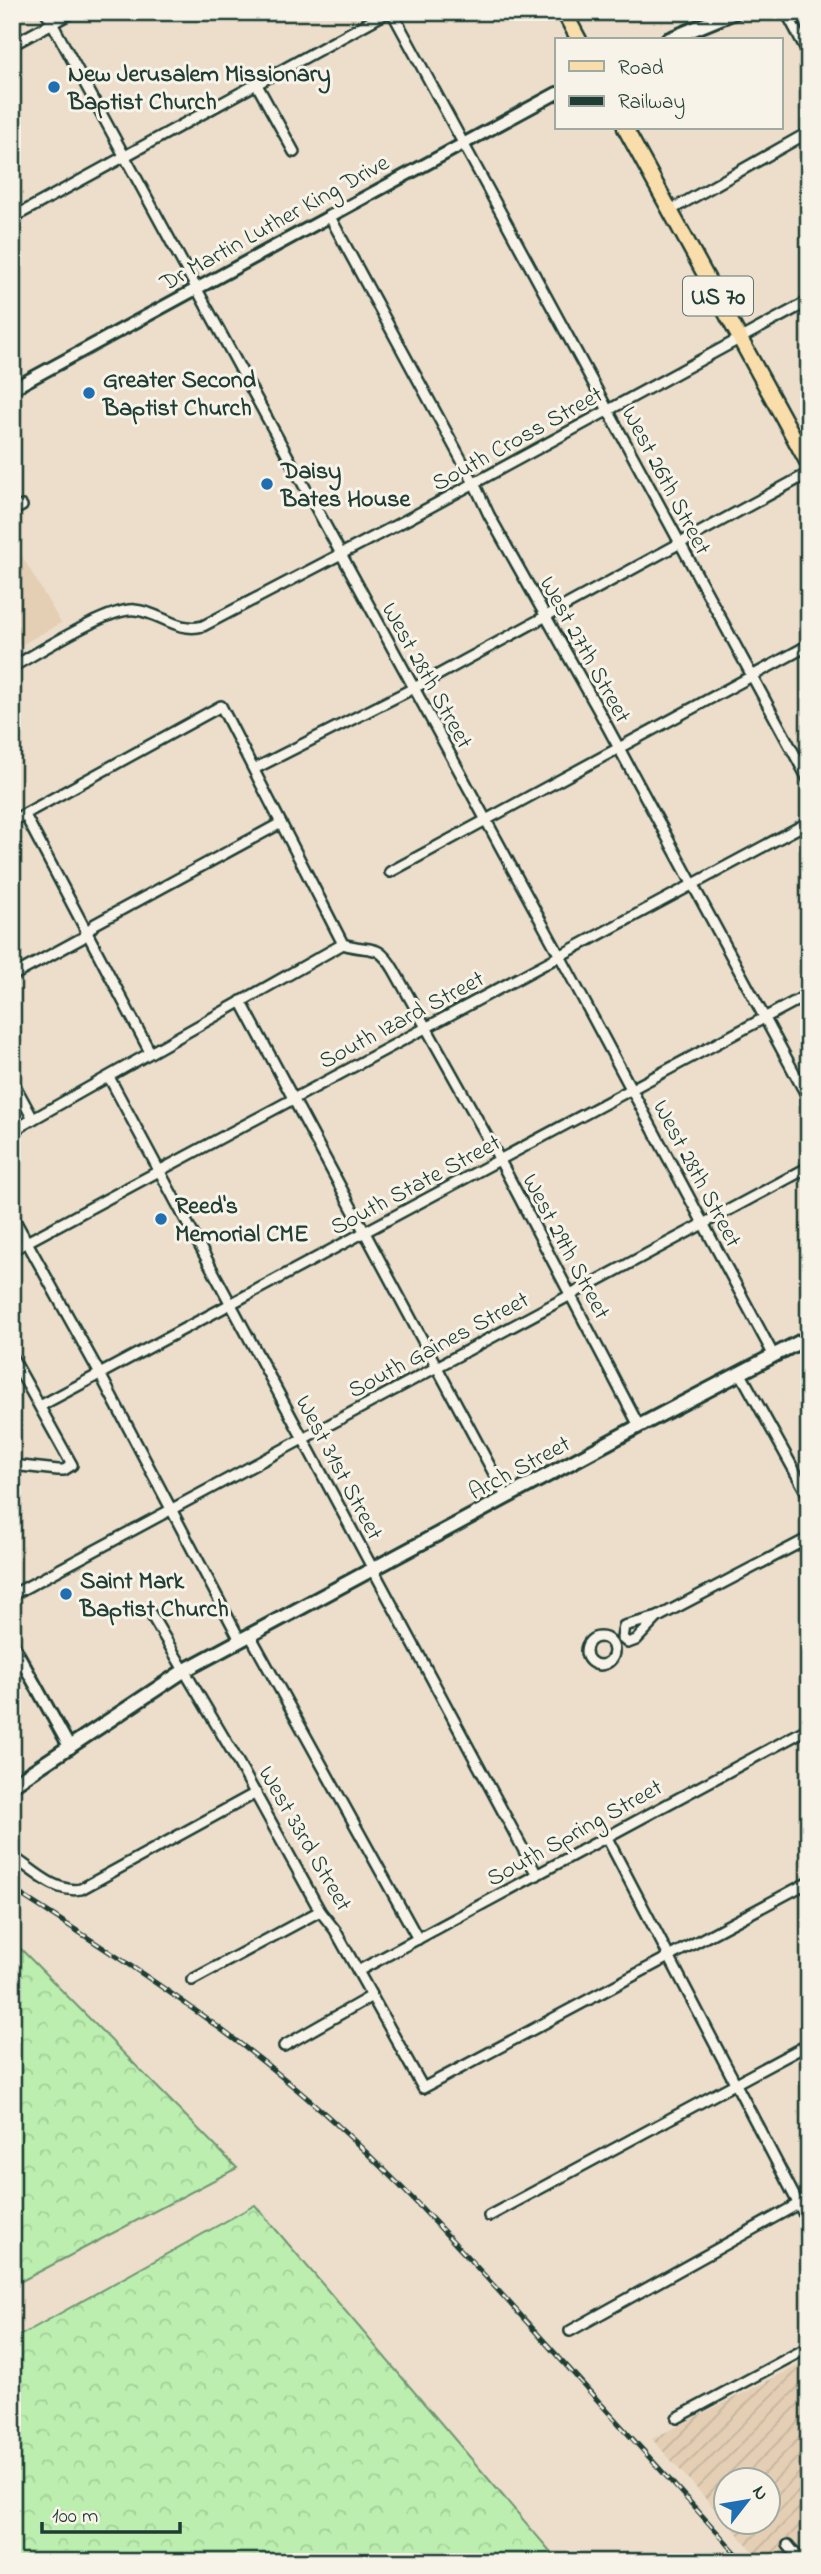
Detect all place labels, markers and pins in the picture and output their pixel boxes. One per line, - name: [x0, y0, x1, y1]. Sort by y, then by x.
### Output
- place label: New Jerusalem Missionary Baptist Church: [67, 58, 331, 121]
- marker: New Jerusalem Missionary Baptist Church: [46, 79, 62, 95]
- place label: Greater Second Baptist Church: [102, 364, 257, 427]
- marker: Greater Second Baptist Church: [81, 385, 97, 401]
- place label: Daisy Bates House: [280, 455, 411, 518]
- marker: Daisy Bates House: [259, 476, 275, 492]
- place label: Reed's Memorial CME: [175, 1190, 308, 1253]
- marker: Reed's Memorial CME: [153, 1211, 169, 1227]
- place label: Saint Mark Baptist Church: [79, 1565, 229, 1628]
- marker: Saint Mark Baptist Church: [58, 1586, 74, 1602]

